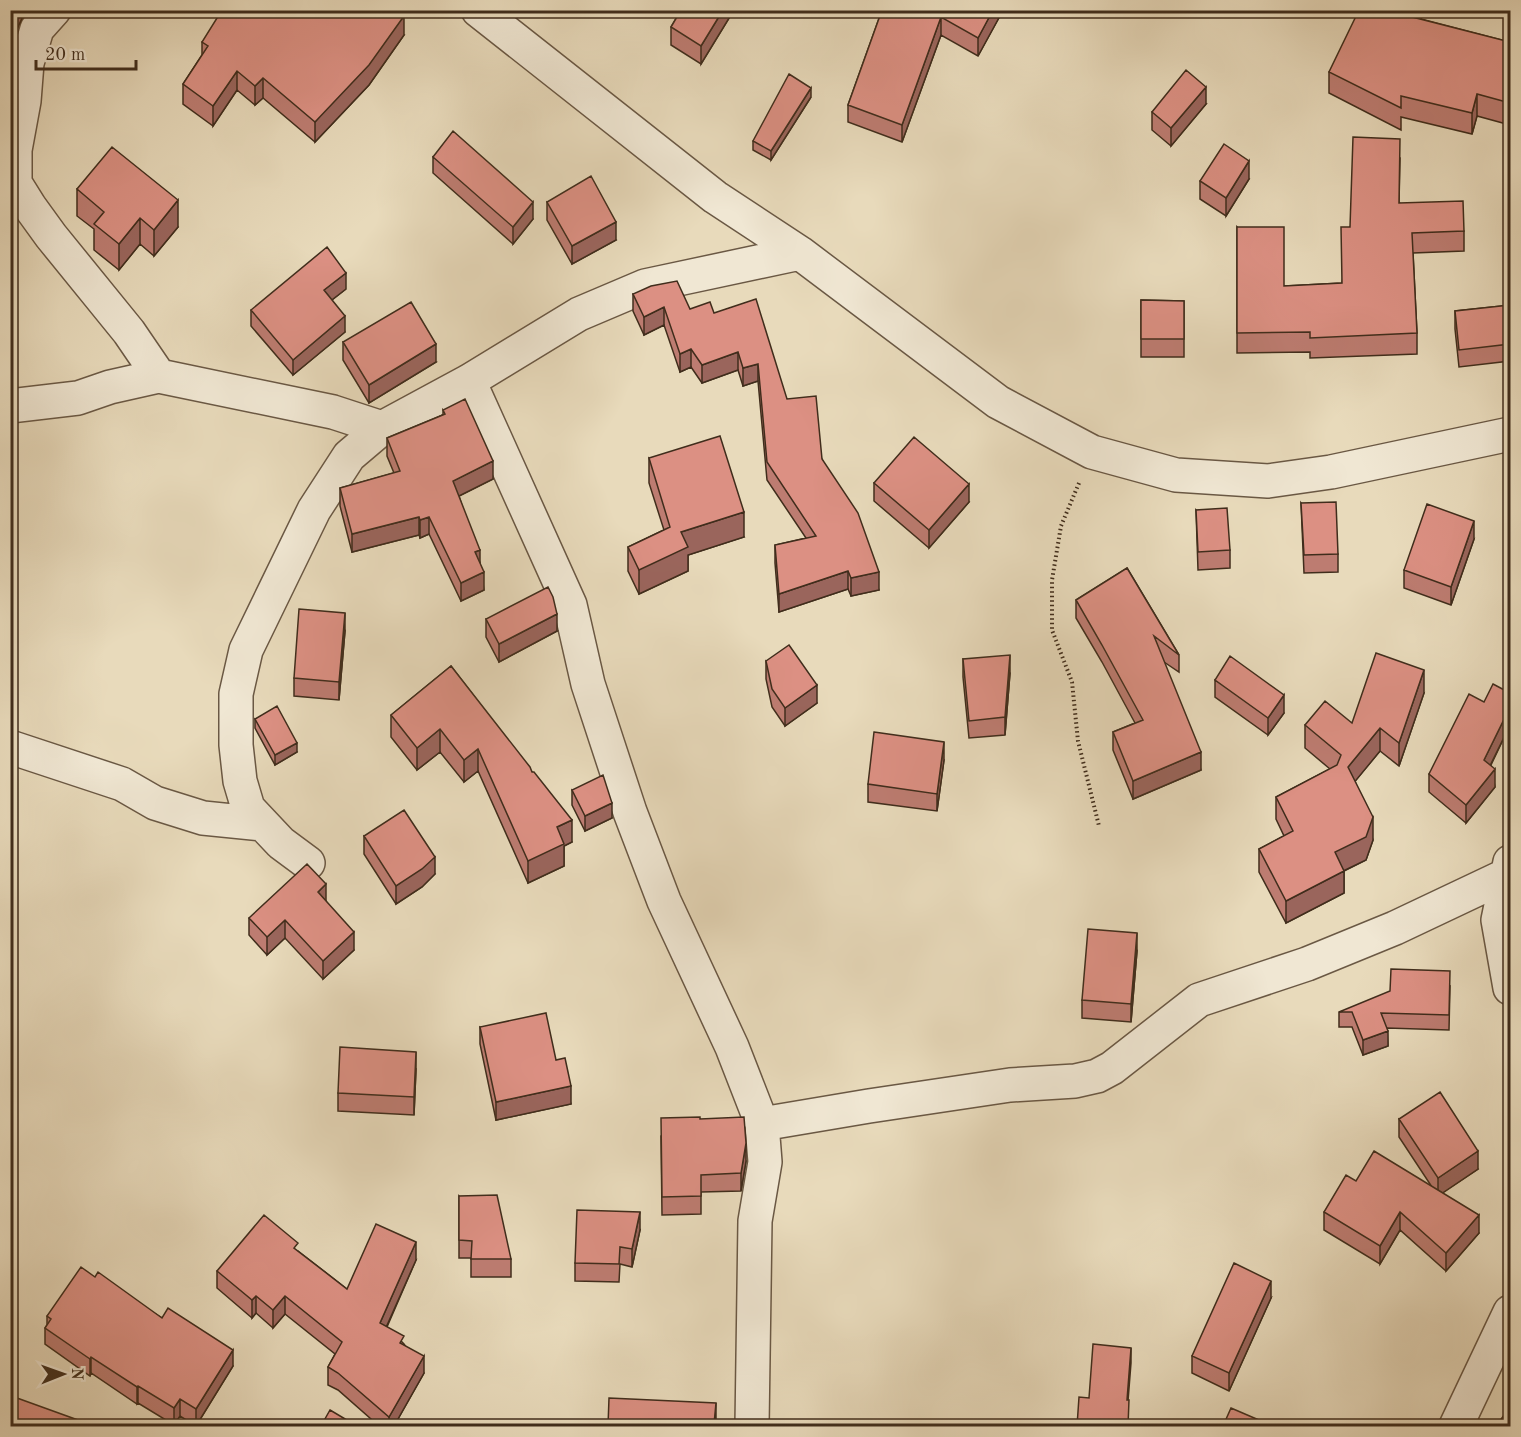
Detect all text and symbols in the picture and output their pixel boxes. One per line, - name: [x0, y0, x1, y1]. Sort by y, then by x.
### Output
- scale bar: [36, 33, 136, 71]
- text: 20 m: [45, 46, 85, 64]
- north arrow: [33, 1344, 93, 1404]
- text: N: [68, 1368, 84, 1381]

